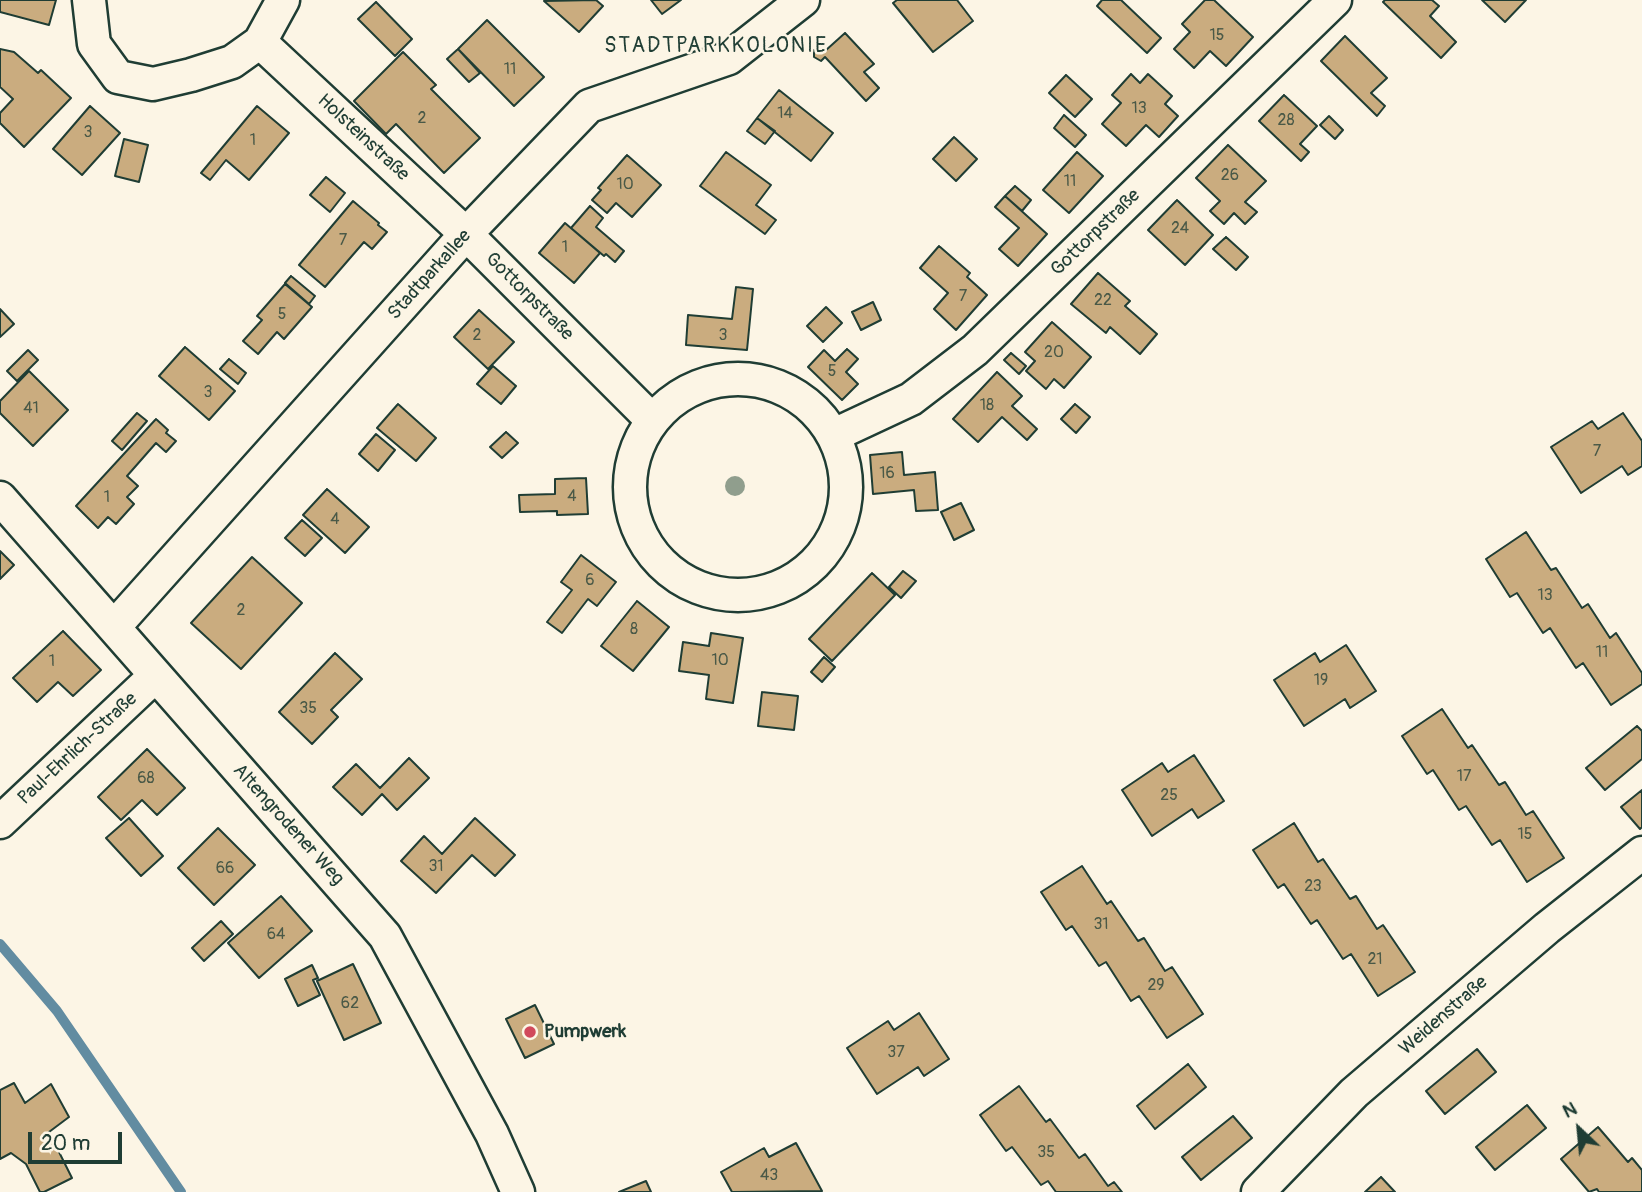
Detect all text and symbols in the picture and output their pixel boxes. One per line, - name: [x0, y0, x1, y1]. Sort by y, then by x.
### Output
- house number: 15: [1210, 26, 1224, 46]
- district label: STADTPARKKOLONIE: [606, 34, 826, 60]
- house number: 11: [504, 60, 516, 80]
- street label: Holsteinstraße: [312, 90, 414, 186]
- house number: 13: [1131, 99, 1147, 119]
- house number: 14: [777, 104, 793, 124]
- house number: 2: [418, 109, 426, 129]
- house number: 28: [1277, 111, 1295, 131]
- house number: 3: [84, 123, 92, 143]
- house number: 1: [250, 131, 256, 151]
- house number: 26: [1221, 166, 1239, 186]
- house number: 11: [1064, 172, 1076, 192]
- house number: 10: [616, 175, 634, 195]
- street label: Gottorpstraße: [1047, 185, 1145, 281]
- house number: 24: [1171, 219, 1189, 239]
- street label: Stadtparkallee: [384, 225, 476, 325]
- house number: 7: [339, 231, 347, 251]
- house number: 1: [562, 238, 568, 258]
- street label: Gottorpstraße: [480, 248, 578, 346]
- house number: 7: [959, 287, 967, 307]
- house number: 22: [1094, 291, 1112, 311]
- house number: 5: [278, 305, 286, 325]
- house number: 2: [473, 326, 481, 346]
- house number: 3: [719, 326, 727, 346]
- house number: 20: [1044, 343, 1064, 363]
- house number: 5: [828, 362, 836, 382]
- house number: 3: [204, 383, 212, 403]
- house number: 18: [980, 396, 994, 416]
- house number: 41: [23, 399, 39, 419]
- house number: 7: [1593, 442, 1601, 462]
- house number: 16: [879, 464, 895, 484]
- house number: 4: [567, 487, 577, 507]
- house number: 1: [104, 488, 110, 508]
- house number: 4: [330, 510, 340, 530]
- house number: 6: [585, 571, 595, 591]
- house number: 13: [1537, 586, 1553, 606]
- house number: 2: [237, 601, 245, 621]
- house number: 8: [630, 620, 638, 640]
- house number: 11: [1596, 643, 1608, 663]
- house number: 10: [711, 651, 729, 671]
- house number: 1: [49, 652, 55, 672]
- house number: 19: [1314, 671, 1328, 691]
- street label: Paul-Ehrlich-Straße: [14, 688, 142, 810]
- house number: 35: [299, 699, 317, 719]
- street label: Altengrodener Weg: [228, 760, 348, 890]
- house number: 17: [1457, 767, 1471, 787]
- house number: 68: [137, 769, 155, 789]
- house number: 25: [1160, 786, 1178, 806]
- house number: 15: [1518, 825, 1532, 845]
- house number: 31: [428, 857, 444, 877]
- house number: 66: [216, 859, 234, 879]
- house number: 23: [1304, 877, 1322, 897]
- house number: 31: [1093, 915, 1109, 935]
- house number: 64: [267, 925, 285, 945]
- house number: 21: [1367, 950, 1383, 970]
- street label: Weidenstraße: [1395, 972, 1493, 1060]
- house number: 29: [1147, 976, 1165, 996]
- house number: 62: [341, 994, 359, 1014]
- place label: Pumpwerk: [544, 1021, 626, 1043]
- marker: Pumpwerk: [522, 1024, 538, 1040]
- house number: 37: [887, 1043, 905, 1063]
- north arrow: [1544, 1094, 1614, 1164]
- text: N: [1559, 1097, 1581, 1124]
- scale bar: [32, 1118, 126, 1162]
- text: 20 m: [41, 1130, 90, 1157]
- house number: 35: [1037, 1143, 1055, 1163]
- house number: 43: [760, 1166, 778, 1186]

